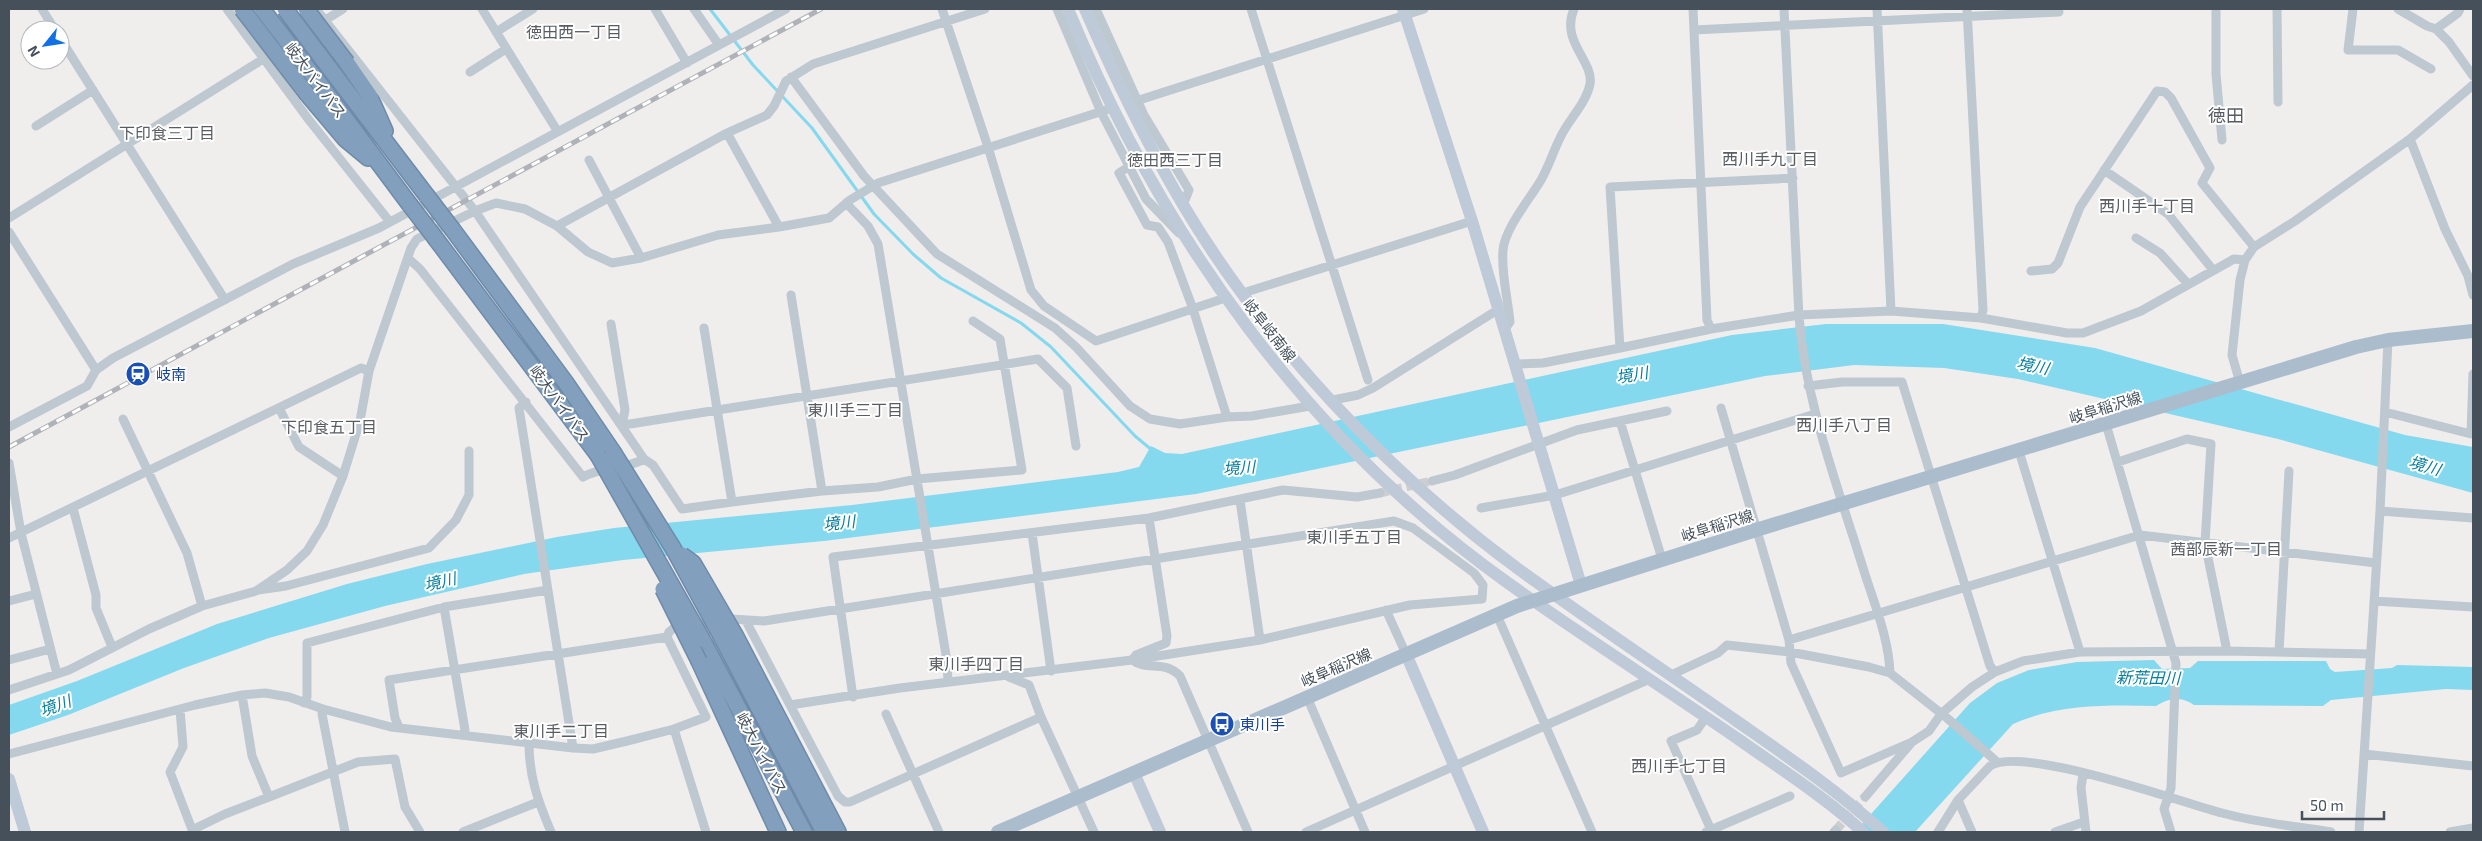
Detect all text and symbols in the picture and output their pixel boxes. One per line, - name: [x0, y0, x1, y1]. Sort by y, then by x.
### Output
- north arrow: [20, 20, 70, 70]
- district label: 徳田西一丁目: [526, 22, 622, 41]
- street label: 岐大バイパス: [282, 39, 350, 121]
- text: N: [23, 43, 43, 60]
- district label: 徳田: [2208, 104, 2244, 126]
- district label: 下印食三丁目: [119, 123, 215, 142]
- district label: 西川手九丁目: [1722, 149, 1818, 168]
- district label: 徳田西三丁目: [1127, 150, 1223, 169]
- district label: 西川手十丁目: [2099, 196, 2195, 215]
- street label: 岐阜岐南線: [1240, 295, 1300, 365]
- water label: 境川: [2015, 352, 2053, 378]
- station icon: 岐南: [125, 361, 151, 387]
- street label: 岐大バイパス: [526, 361, 594, 445]
- water label: 境川: [1615, 362, 1651, 386]
- place label: 岐南: [156, 365, 186, 383]
- street label: 岐阜稲沢線: [2066, 387, 2144, 427]
- district label: 東川手三丁目: [807, 400, 903, 419]
- district label: 西川手八丁目: [1796, 415, 1892, 434]
- district label: 下印食五丁目: [281, 417, 377, 436]
- water label: 境川: [2407, 451, 2445, 479]
- water label: 境川: [1222, 456, 1258, 478]
- street label: 岐阜稲沢線: [1678, 505, 1756, 545]
- water label: 境川: [822, 511, 858, 533]
- district label: 東川手五丁目: [1306, 527, 1402, 546]
- district label: 茜部辰新一丁目: [2170, 539, 2282, 558]
- water label: 境川: [422, 568, 460, 594]
- street label: 岐阜稲沢線: [1298, 644, 1374, 690]
- district label: 東川手四丁目: [928, 654, 1024, 673]
- water label: 新荒田川: [2116, 667, 2182, 687]
- water label: 境川: [37, 690, 75, 719]
- street label: 岐大バイパス: [733, 709, 791, 797]
- bus stop icon: 東川手: [1209, 711, 1235, 737]
- place label: 東川手: [1240, 715, 1285, 733]
- district label: 東川手二丁目: [513, 721, 609, 740]
- district label: 西川手七丁目: [1631, 756, 1727, 775]
- scale bar: [2302, 788, 2384, 820]
- text: 50 m: [2310, 796, 2344, 814]

